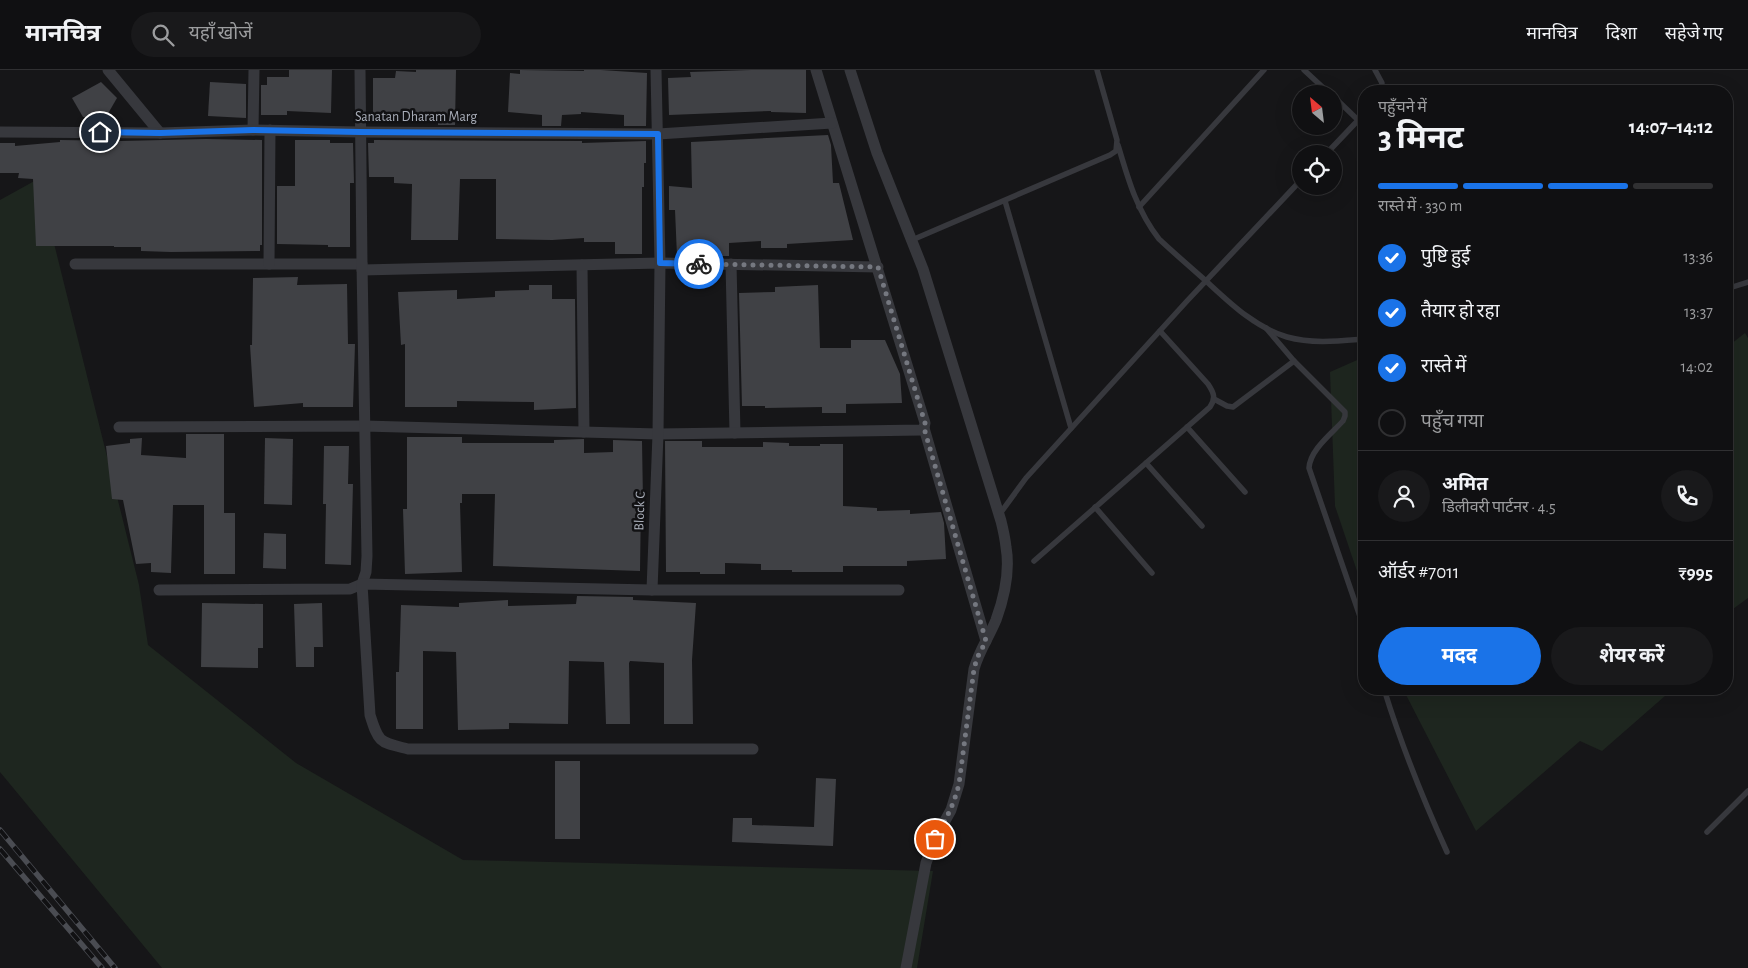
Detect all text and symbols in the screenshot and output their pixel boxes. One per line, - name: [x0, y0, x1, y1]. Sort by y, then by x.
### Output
- search box: [131, 12, 481, 57]
- icon: search: [149, 21, 177, 49]
- text: मानचित्र: [25, 22, 101, 46]
- text: यहाँ खोजें: [189, 24, 252, 43]
- text: मानचित्र: [1526, 25, 1578, 43]
- text: दिशा: [1606, 25, 1637, 43]
- text: सहेजे गए: [1665, 25, 1723, 43]
- north arrow: [1292, 85, 1342, 135]
- map controls: [1292, 85, 1342, 195]
- text: पहुँचने में: [1378, 99, 1427, 115]
- street label: Sanatan Dharam Marg: [355, 110, 477, 124]
- pin: [79, 111, 121, 153]
- icon: home: [86, 118, 114, 146]
- text: 14:07–14:12: [1629, 118, 1713, 137]
- text: 3 मिनट: [1378, 122, 1464, 154]
- button: locate: [1292, 145, 1342, 195]
- text: रास्ते में · 330 m: [1378, 198, 1462, 214]
- courier: [674, 239, 724, 289]
- icon: check: [1378, 244, 1406, 272]
- text: पुष्टि हुई: [1421, 247, 1470, 266]
- text: 13:36: [1683, 249, 1713, 265]
- icon: bike: [685, 250, 713, 278]
- icon: check: [1378, 299, 1406, 327]
- text: तैयार हो रहा: [1421, 302, 1500, 321]
- text: 13:37: [1684, 304, 1713, 320]
- icon: check: [1378, 354, 1406, 382]
- text: रास्ते में: [1421, 357, 1466, 376]
- text: 14:02: [1680, 359, 1713, 375]
- text: पहुँच गया: [1421, 412, 1484, 431]
- button: person: [1378, 470, 1430, 522]
- button: phone: [1661, 470, 1713, 522]
- text: अमित: [1442, 475, 1488, 494]
- street label: Block C: [632, 491, 648, 531]
- text: डिलीवरी पार्टनर · 4.5: [1442, 499, 1556, 515]
- text: ऑर्डर #7011: [1378, 563, 1459, 582]
- text: ₹995: [1678, 564, 1713, 583]
- button: मदद: [1378, 627, 1541, 685]
- button: शेयर करें: [1551, 627, 1713, 685]
- pin: [914, 818, 956, 860]
- icon: bag: [921, 825, 949, 853]

